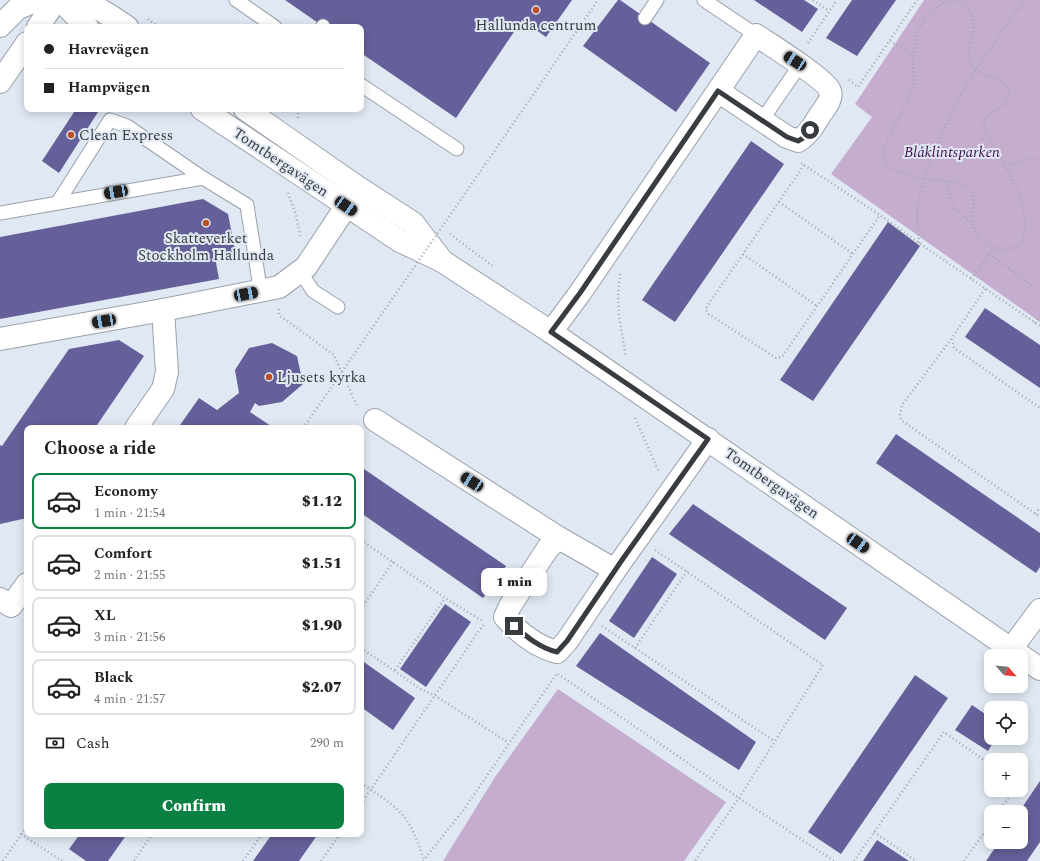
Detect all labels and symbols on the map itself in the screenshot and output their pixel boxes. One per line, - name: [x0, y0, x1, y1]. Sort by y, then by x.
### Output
- marker: Hallunda centrum: [531, 5, 541, 15]
- place label: Hallunda centrum: [476, 14, 596, 37]
- car: [782, 49, 808, 73]
- route start: [801, 121, 819, 139]
- street label: Tomtbergavägen: [228, 122, 333, 203]
- place label: Clean Express: [79, 124, 173, 147]
- marker: Clean Express: [66, 130, 76, 140]
- park label: Blåklintsparken: [904, 141, 1000, 164]
- car: [103, 184, 129, 200]
- car: [333, 194, 359, 218]
- marker: Skatteverket Stockholm Hallunda: [201, 218, 211, 228]
- place label: Skatteverket Stockholm Hallunda: [138, 227, 275, 267]
- car: [233, 286, 259, 302]
- car: [91, 313, 117, 329]
- place label: Ljusets kyrka: [277, 366, 367, 389]
- marker: Ljusets kyrka: [264, 372, 274, 382]
- street label: Tomtbergavägen: [720, 442, 824, 525]
- car: [459, 470, 485, 494]
- car: [845, 531, 871, 555]
- callout: 1 min: [481, 568, 547, 596]
- route end: [505, 617, 523, 635]
- north arrow: [984, 649, 1028, 693]

